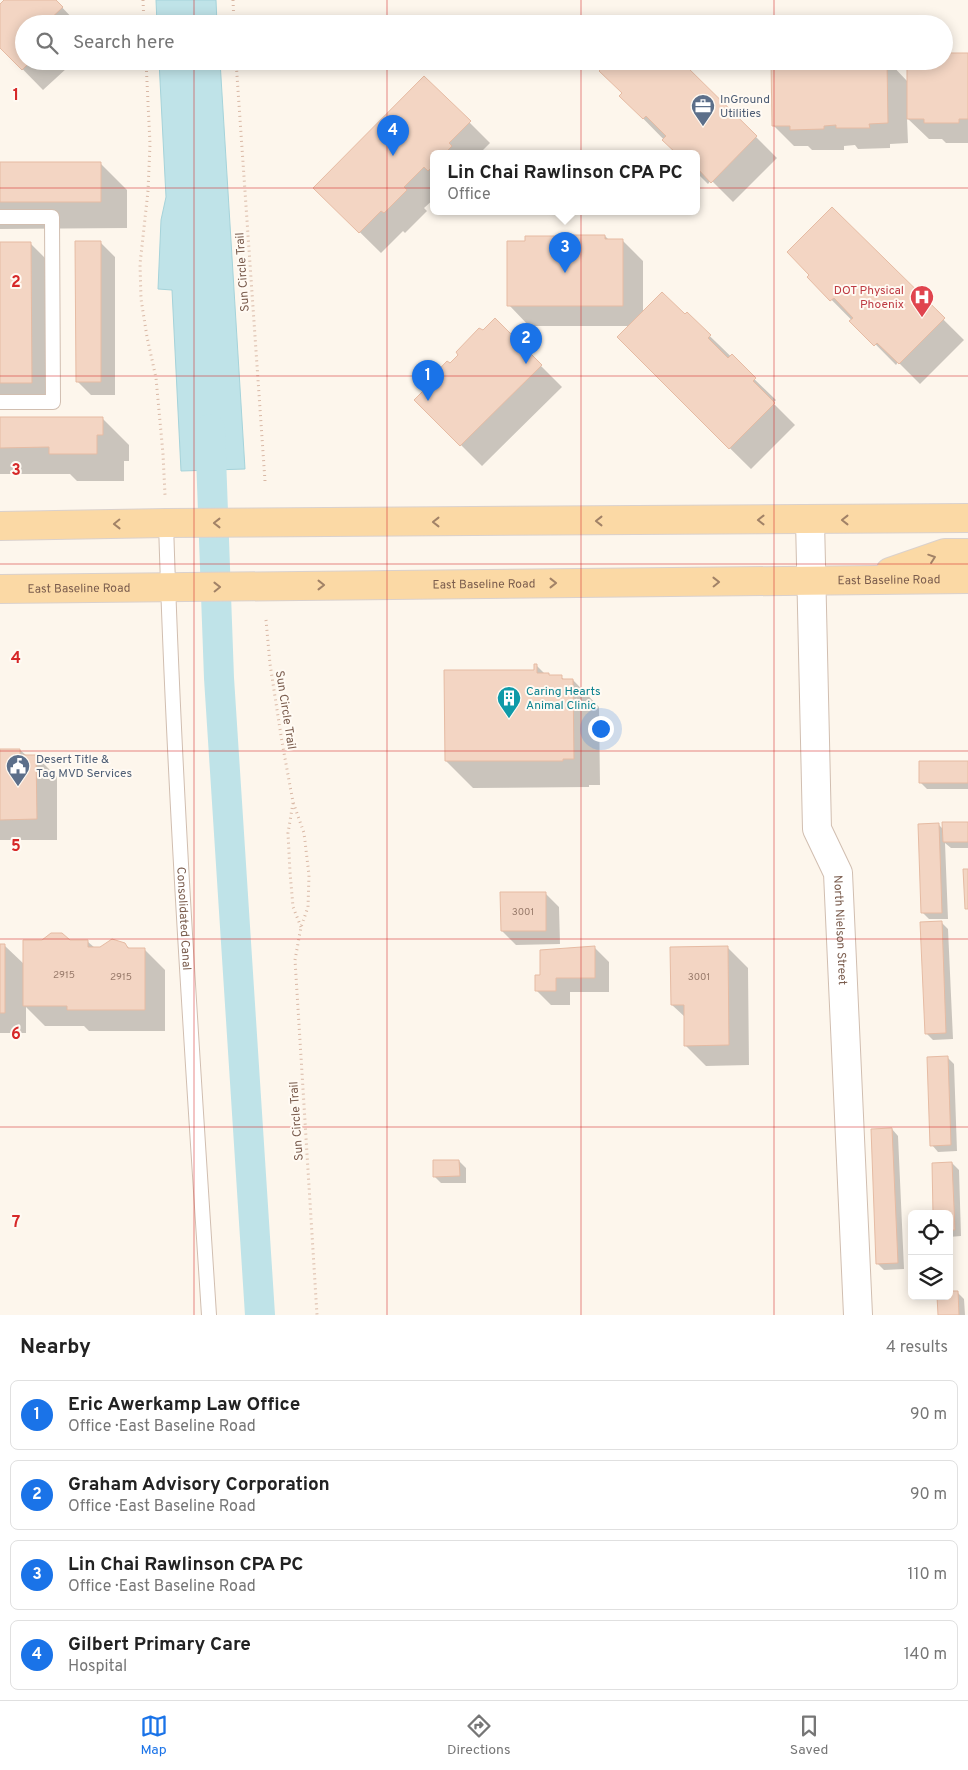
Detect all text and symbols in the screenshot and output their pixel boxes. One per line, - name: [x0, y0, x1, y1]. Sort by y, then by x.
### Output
- search box: [15, 15, 953, 70]
- icon: search: [33, 29, 61, 57]
- text: Search here: [73, 31, 175, 55]
- text: 1: [13, 86, 19, 106]
- place label: InGround Utilities: [720, 92, 770, 122]
- office icon: InGround Utilities: [690, 93, 716, 127]
- pin: 4: [377, 115, 409, 156]
- popup: [430, 150, 700, 215]
- text: Lin Chai Rawlinson CPA PC: [447, 161, 683, 185]
- text: Office: [447, 185, 491, 205]
- street label: Sun Circle Trail: [232, 232, 254, 312]
- pin: 3: [549, 232, 581, 273]
- text: 2: [11, 273, 21, 293]
- place label: DOT Physical Phoenix: [834, 283, 904, 313]
- hospital icon: DOT Physical Phoenix: [909, 284, 935, 318]
- pin: 2: [510, 323, 542, 364]
- pin: 1: [412, 360, 444, 401]
- text: 3: [11, 461, 21, 481]
- one-way arrow: [757, 515, 764, 525]
- one-way arrow: [841, 515, 849, 525]
- one-way arrow: [594, 516, 602, 526]
- one-way arrow: [432, 517, 440, 527]
- one-way arrow: [212, 518, 220, 528]
- one-way arrow: [113, 519, 121, 529]
- one-way arrow: [927, 554, 936, 564]
- street label: East Baseline Road: [837, 572, 940, 589]
- street label: East Baseline Road: [432, 576, 536, 594]
- one-way arrow: [712, 577, 720, 587]
- one-way arrow: [550, 578, 558, 588]
- one-way arrow: [318, 580, 325, 590]
- street label: East Baseline Road: [27, 581, 131, 598]
- one-way arrow: [213, 582, 221, 592]
- text: 4: [11, 649, 21, 669]
- street label: Sun Circle Trail: [271, 670, 299, 751]
- place label: Caring Hearts Animal Clinic: [526, 684, 601, 714]
- building icon: Caring Hearts Animal Clinic: [496, 685, 522, 719]
- your location: [588, 716, 614, 742]
- place label: Desert Title & Tag MVD Services: [36, 752, 132, 782]
- public building icon: Desert Title & Tag MVD Services: [5, 753, 31, 787]
- text: 5: [11, 837, 21, 857]
- street label: Consolidated Canal: [172, 866, 194, 971]
- street label: North Nielson Street: [829, 875, 850, 985]
- house number: 3001: [512, 906, 534, 919]
- house number: 2915: [53, 969, 75, 982]
- house number: 2915: [110, 971, 132, 984]
- house number: 3001: [688, 971, 710, 984]
- text: 6: [11, 1025, 21, 1045]
- street label: Sun Circle Trail: [286, 1081, 308, 1161]
- map controls: [908, 1210, 953, 1300]
- button: locate: [908, 1210, 953, 1255]
- text: 7: [12, 1213, 20, 1233]
- button: layers: [908, 1255, 953, 1300]
- text: Nearby: [20, 1334, 91, 1361]
- text: 4 results: [886, 1338, 948, 1358]
- text: Eric Awerkamp Law Office: [68, 1393, 300, 1417]
- text: 1: [34, 1405, 40, 1425]
- text: 90 m: [910, 1405, 947, 1425]
- text: Office · East Baseline Road: [68, 1417, 256, 1437]
- text: Graham Advisory Corporation: [68, 1473, 330, 1497]
- text: 2: [32, 1485, 42, 1505]
- text: 90 m: [910, 1485, 947, 1505]
- text: Office · East Baseline Road: [68, 1497, 256, 1517]
- text: Lin Chai Rawlinson CPA PC: [68, 1553, 303, 1577]
- text: 3: [32, 1565, 42, 1585]
- text: 110 m: [907, 1565, 947, 1585]
- text: Office · East Baseline Road: [68, 1577, 256, 1597]
- text: Gilbert Primary Care: [68, 1633, 251, 1657]
- text: 4: [32, 1645, 42, 1665]
- text: 140 m: [904, 1645, 947, 1665]
- text: Hospital: [68, 1657, 127, 1677]
- tab: Map: [140, 1712, 168, 1759]
- tab: Directions: [447, 1712, 511, 1759]
- tab: Saved: [790, 1712, 828, 1759]

